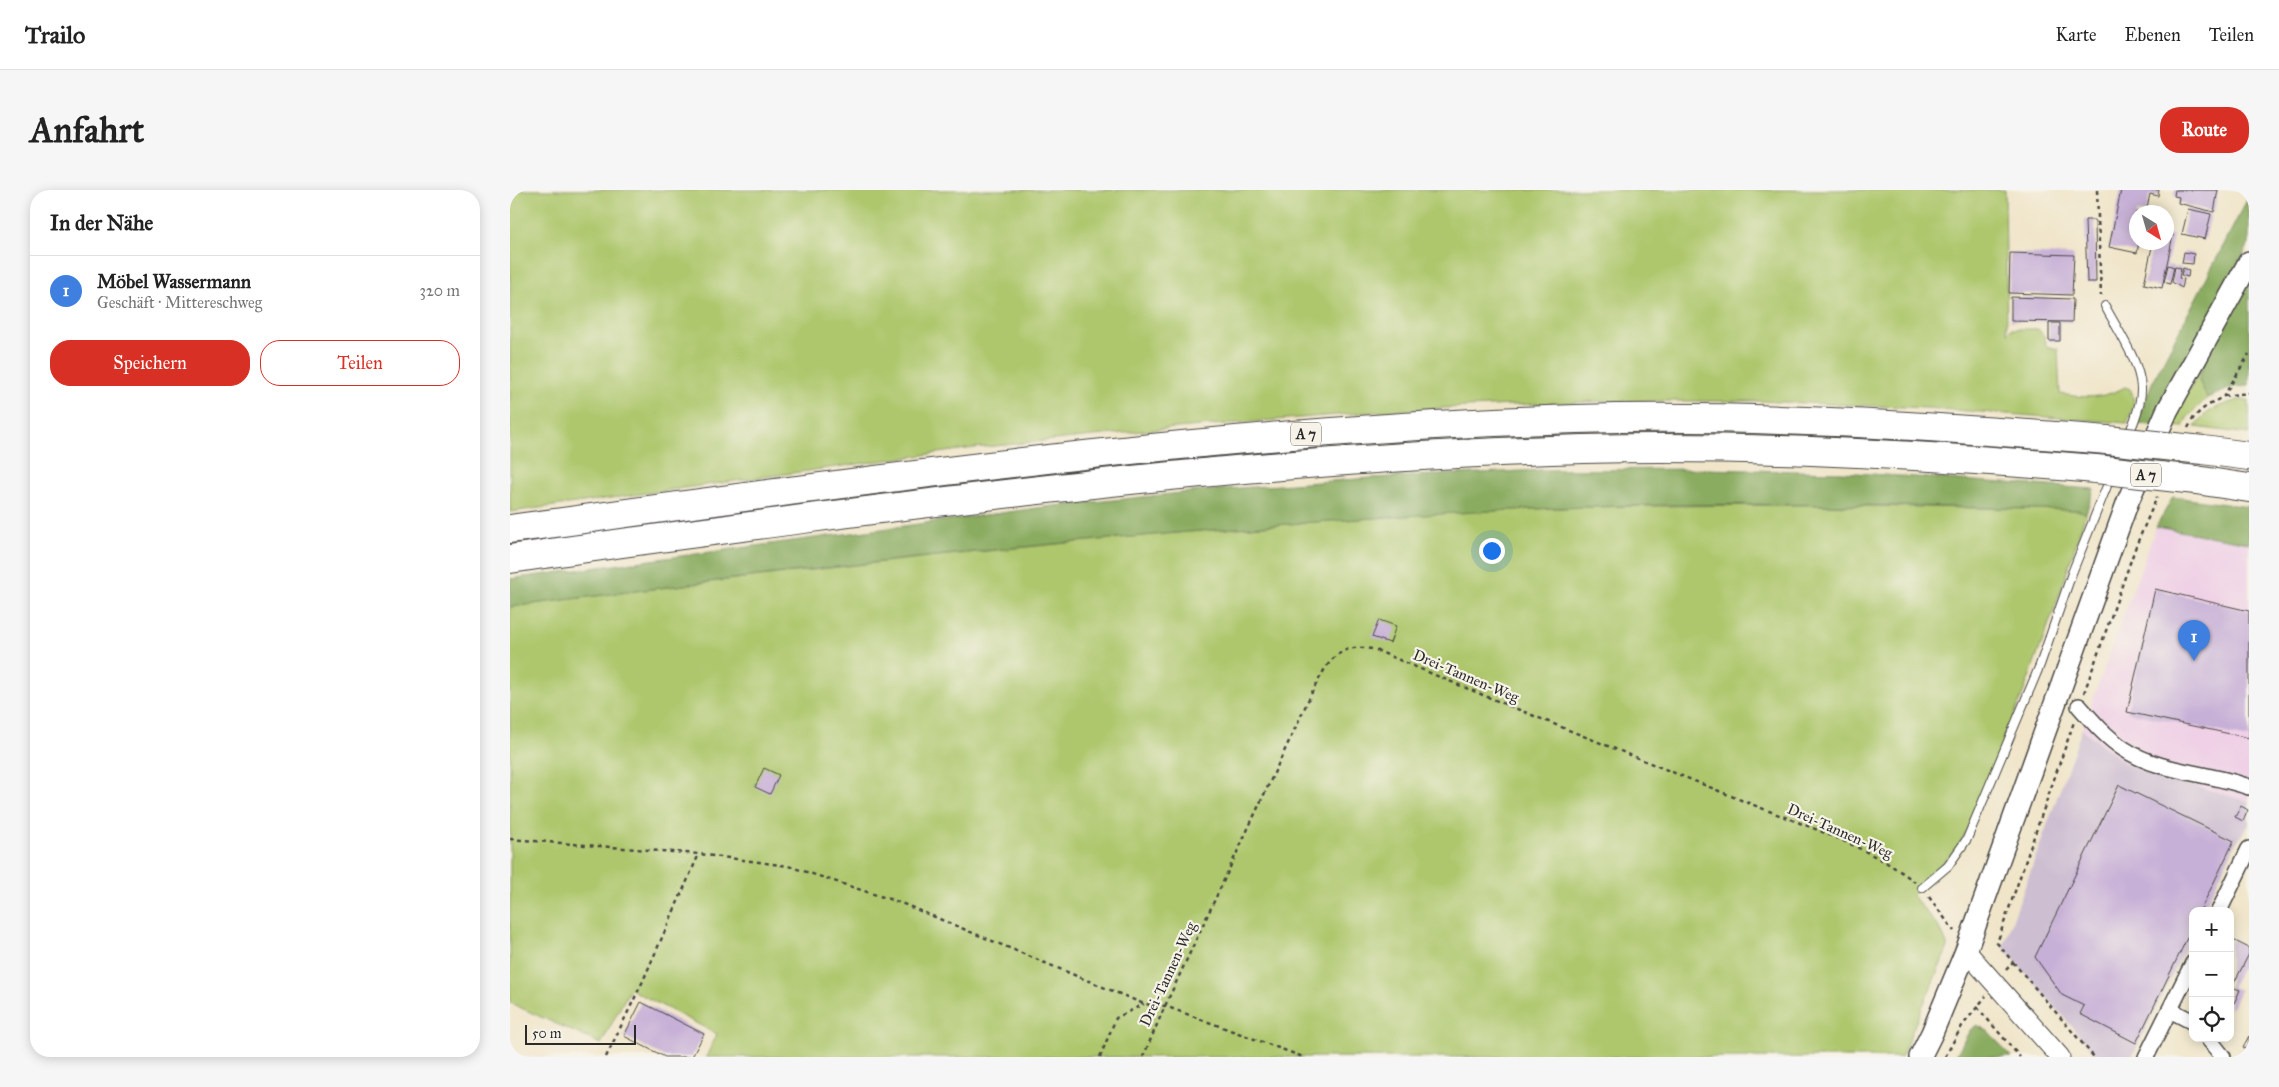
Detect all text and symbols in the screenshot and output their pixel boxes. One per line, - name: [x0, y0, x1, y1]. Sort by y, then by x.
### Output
- text: Trailo: [25, 20, 85, 50]
- text: Karte: [2056, 24, 2097, 46]
- text: Ebenen: [2125, 24, 2181, 46]
- text: Teilen: [2209, 24, 2254, 46]
- button: Route: [2160, 107, 2249, 153]
- text: Anfahrt: [30, 109, 144, 152]
- north arrow: [2129, 205, 2174, 250]
- text: In der Nähe: [50, 210, 153, 236]
- text: Möbel Wassermann: [97, 270, 251, 293]
- text: 1: [63, 281, 69, 300]
- text: 320 m: [420, 281, 460, 300]
- text: Geschäft · Mittereschweg: [97, 293, 262, 312]
- button: Speichern: [50, 340, 250, 386]
- button: Teilen: [260, 340, 460, 386]
- road number: A 7: [1291, 422, 1321, 445]
- road number: A 7: [2131, 464, 2161, 486]
- your location: [1479, 538, 1505, 564]
- pin: 1: [2178, 620, 2210, 661]
- street label: Drei-Tannen-Weg: [1410, 646, 1523, 707]
- street label: Drei-Tannen-Weg: [1785, 800, 1896, 863]
- map controls: [2189, 907, 2234, 1042]
- button: +: [2189, 907, 2234, 952]
- street label: Drei-Tannen-Weg: [1136, 918, 1201, 1029]
- button: −: [2189, 952, 2234, 997]
- button: locate: [2189, 997, 2234, 1042]
- scale bar: [525, 1022, 636, 1045]
- text: 50 m: [532, 1025, 561, 1042]

